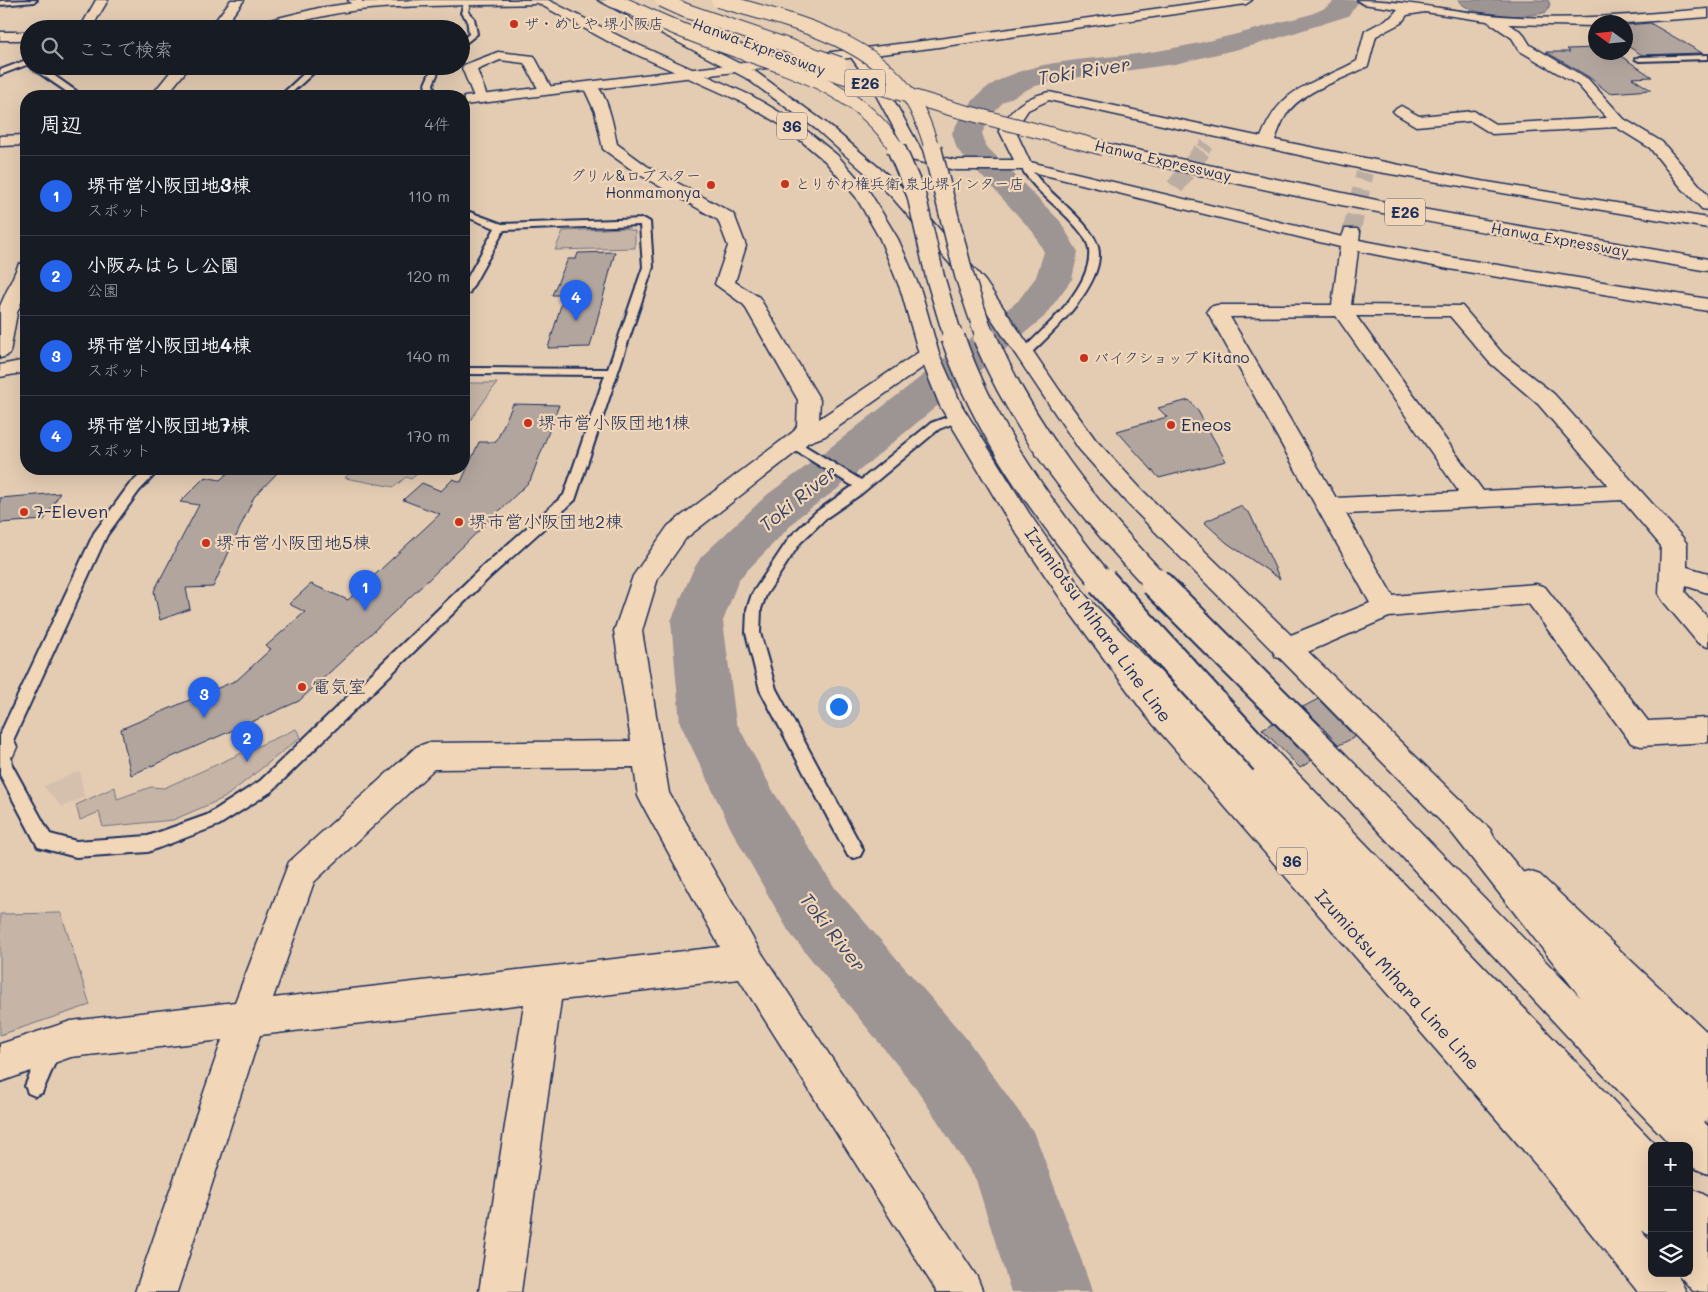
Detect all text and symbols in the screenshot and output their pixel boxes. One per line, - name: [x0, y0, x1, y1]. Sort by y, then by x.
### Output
- place label: ザ・めしや 堺小阪店: [524, 13, 664, 33]
- street label: Hanwa Expressway: [690, 13, 829, 79]
- north arrow: [1588, 15, 1633, 60]
- marker: ザ・めしや 堺小阪店: [508, 18, 520, 30]
- search box: [20, 20, 470, 75]
- icon: search: [38, 34, 66, 62]
- text: ここで検索: [78, 36, 173, 61]
- water label: Toki River: [1036, 51, 1132, 90]
- road number: E26: [845, 70, 885, 96]
- text: 周辺: [40, 110, 82, 137]
- road number: 36: [777, 112, 807, 140]
- text: 4件: [425, 113, 450, 134]
- street label: Hanwa Expressway: [1093, 135, 1234, 186]
- place label: グリル&ロブスター Honmamonya: [570, 165, 701, 202]
- text: 堺市営小阪団地3棟: [87, 172, 250, 197]
- place label: とりかわ権兵衛 泉北堺インター店: [795, 173, 1024, 193]
- marker: とりかわ権兵衛 泉北堺インター店: [779, 178, 791, 190]
- marker: グリル&ロブスター Honmamonya: [705, 179, 717, 191]
- text: 1: [52, 185, 60, 206]
- text: 110 m: [408, 185, 450, 206]
- road number: E26: [1385, 198, 1425, 226]
- text: スポット: [87, 199, 151, 220]
- street label: Hanwa Expressway: [1490, 217, 1631, 261]
- text: 小阪みはらし公園: [87, 252, 239, 277]
- text: 2: [52, 265, 60, 286]
- text: 120 m: [406, 265, 450, 286]
- text: 公園: [87, 279, 119, 300]
- pin: 4: [560, 280, 592, 321]
- text: 堺市営小阪団地4棟: [87, 332, 251, 357]
- text: 3: [51, 345, 61, 366]
- text: 140 m: [406, 345, 450, 366]
- place label: バイクショップ Kitano: [1094, 347, 1250, 367]
- marker: バイクショップ Kitano: [1078, 352, 1090, 364]
- text: スポット: [87, 359, 151, 380]
- place label: 堺市営小阪団地1棟: [538, 410, 690, 434]
- text: 堺市営小阪団地7棟: [87, 412, 250, 437]
- place label: Eneos: [1181, 412, 1232, 436]
- marker: 堺市営小阪団地1棟: [522, 417, 534, 429]
- marker: Eneos: [1165, 419, 1177, 431]
- text: 4: [51, 425, 61, 446]
- text: 170 m: [406, 425, 450, 446]
- text: スポット: [87, 439, 151, 460]
- water label: Toki River: [754, 459, 842, 537]
- place label: 7-Eleven: [34, 499, 108, 523]
- marker: 7-Eleven: [18, 506, 30, 518]
- place label: 堺市営小阪団地2棟: [469, 509, 623, 533]
- marker: 堺市営小阪団地2棟: [453, 516, 465, 528]
- street label: Izumiotsu Mihara Line Line: [1020, 522, 1178, 727]
- place label: 堺市営小阪団地5棟: [216, 530, 371, 554]
- marker: 堺市営小阪団地5棟: [200, 537, 212, 549]
- pin: 1: [349, 570, 381, 611]
- place label: 電気室: [312, 674, 366, 698]
- pin: 3: [188, 677, 220, 718]
- marker: 電気室: [296, 681, 308, 693]
- your location: [826, 694, 852, 720]
- pin: 2: [231, 721, 263, 762]
- road number: 36: [1277, 848, 1307, 874]
- street label: Izumiotsu Mihara Line Line: [1310, 884, 1486, 1075]
- water label: Toki River: [795, 887, 872, 976]
- map controls: [1648, 1142, 1693, 1277]
- button: +: [1648, 1142, 1693, 1187]
- button: −: [1648, 1187, 1693, 1232]
- button: layers: [1648, 1232, 1693, 1277]

